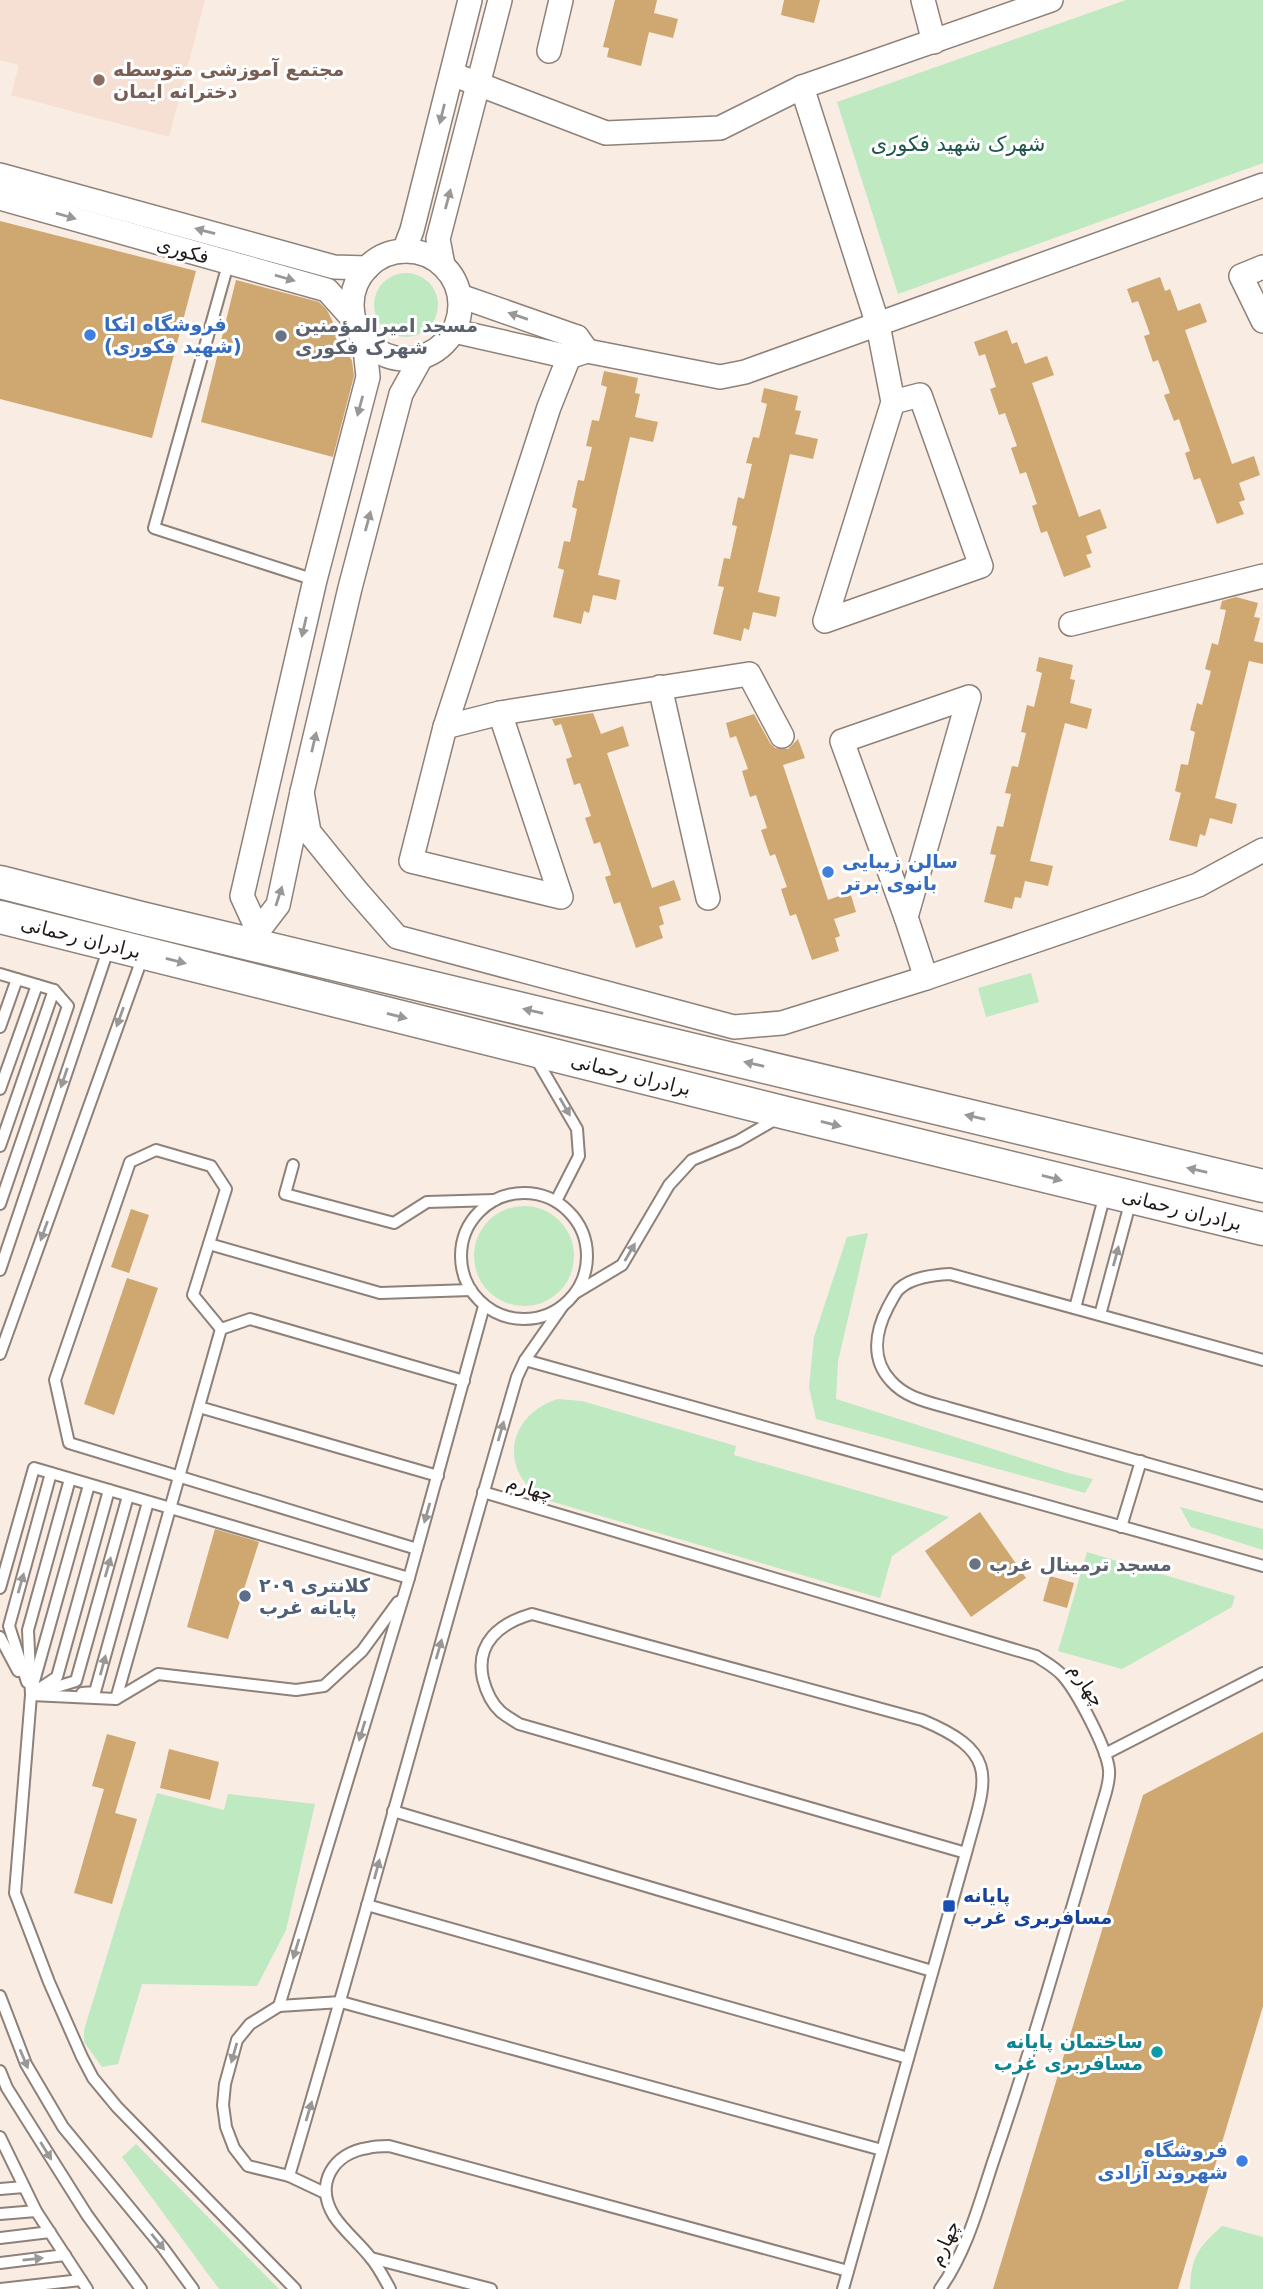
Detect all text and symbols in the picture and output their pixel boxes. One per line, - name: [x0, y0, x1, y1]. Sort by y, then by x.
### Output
- place label: مجتمع آموزشی متوسطه دخترانه ایمان: [113, 57, 344, 103]
- marker: مجتمع آموزشی متوسطه دخترانه ایمان: [91, 72, 107, 88]
- one-way arrow: [436, 103, 447, 125]
- district label: شهرک شهید فکوری: [871, 132, 1045, 156]
- one-way arrow: [444, 188, 454, 209]
- one-way arrow: [55, 212, 76, 222]
- one-way arrow: [195, 226, 216, 236]
- street label: فکوری: [154, 232, 212, 269]
- one-way arrow: [274, 274, 295, 284]
- one-way arrow: [508, 310, 529, 321]
- place label: فروشگاه اتکا (شهید فکوری): [104, 313, 242, 358]
- place label: مسجد امیرالمؤمنین شهرک فکوری: [295, 314, 478, 359]
- marker: فروشگاه اتکا (شهید فکوری): [82, 327, 98, 343]
- marker: مسجد امیرالمؤمنین شهرک فکوری: [273, 328, 289, 344]
- one-way arrow: [354, 396, 365, 418]
- one-way arrow: [363, 510, 374, 532]
- one-way arrow: [298, 616, 309, 638]
- one-way arrow: [308, 731, 319, 753]
- place label: سالن زیبایی بانوی برتر: [841, 850, 958, 895]
- marker: سالن زیبایی بانوی برتر: [820, 864, 836, 880]
- one-way arrow: [274, 886, 285, 907]
- street label: برادران رحمانی: [19, 911, 143, 963]
- one-way arrow: [165, 956, 187, 967]
- one-way arrow: [522, 1005, 544, 1016]
- one-way arrow: [115, 1007, 126, 1028]
- one-way arrow: [386, 1011, 408, 1022]
- street label: برادران رحمانی: [569, 1048, 693, 1100]
- one-way arrow: [743, 1058, 765, 1069]
- one-way arrow: [58, 1068, 69, 1089]
- one-way arrow: [559, 1097, 571, 1117]
- one-way arrow: [964, 1111, 986, 1122]
- one-way arrow: [820, 1119, 842, 1130]
- one-way arrow: [1186, 1164, 1208, 1175]
- one-way arrow: [1041, 1173, 1063, 1184]
- street label: برادران رحمانی: [1120, 1183, 1244, 1235]
- one-way arrow: [38, 1221, 49, 1242]
- one-way arrow: [624, 1242, 636, 1261]
- one-way arrow: [1111, 1245, 1122, 1267]
- one-way arrow: [496, 1419, 507, 1441]
- street label: چهارم: [504, 1471, 556, 1506]
- one-way arrow: [421, 1502, 432, 1524]
- place label: مسجد ترمینال غرب: [989, 1553, 1172, 1576]
- one-way arrow: [104, 1556, 114, 1577]
- marker: مسجد ترمینال غرب: [967, 1556, 983, 1572]
- one-way arrow: [16, 1572, 26, 1593]
- place label: کلانتری ۲۰۹ پایانه غرب: [259, 1574, 371, 1619]
- marker: کلانتری ۲۰۹ پایانه غرب: [237, 1588, 253, 1604]
- one-way arrow: [434, 1639, 444, 1660]
- one-way arrow: [98, 1654, 108, 1675]
- street label: چهارم: [1064, 1659, 1109, 1711]
- one-way arrow: [357, 1721, 367, 1742]
- one-way arrow: [373, 1858, 383, 1879]
- place label: پایانه مسافربری غرب: [963, 1884, 1112, 1929]
- marker: پایانه مسافربری غرب: [941, 1898, 957, 1914]
- one-way arrow: [290, 1939, 301, 1960]
- place label: ساختمان پایانه مسافربری غرب: [994, 2030, 1143, 2075]
- one-way arrow: [228, 2043, 238, 2064]
- marker: ساختمان پایانه مسافربری غرب: [1149, 2044, 1165, 2060]
- one-way arrow: [19, 2049, 30, 2070]
- one-way arrow: [304, 2100, 314, 2121]
- place label: فروشگاه شهروند آزادی: [1097, 2139, 1228, 2184]
- one-way arrow: [40, 2141, 53, 2160]
- marker: فروشگاه شهروند آزادی: [1234, 2153, 1250, 2169]
- street label: چهارم: [924, 2217, 965, 2269]
- one-way arrow: [151, 2233, 166, 2251]
- one-way arrow: [22, 2253, 44, 2264]

